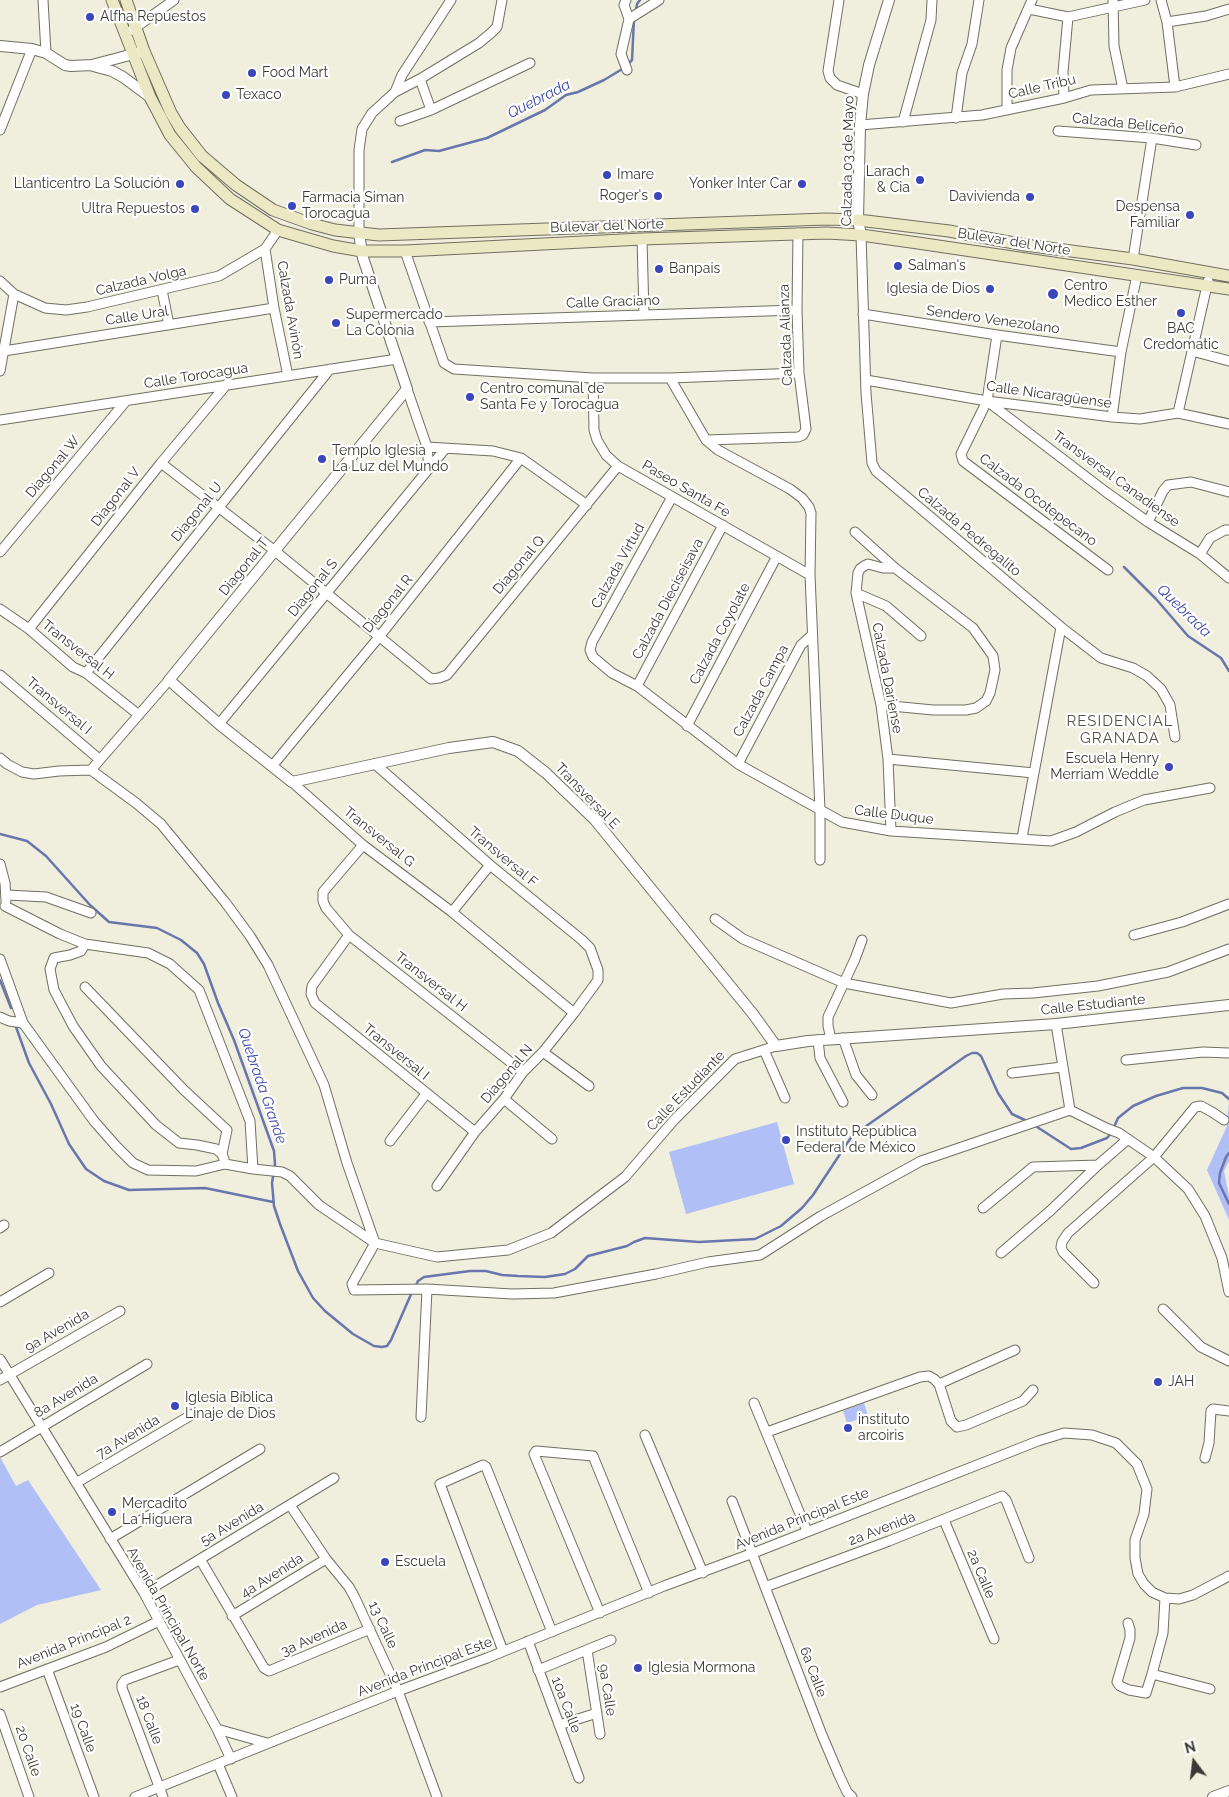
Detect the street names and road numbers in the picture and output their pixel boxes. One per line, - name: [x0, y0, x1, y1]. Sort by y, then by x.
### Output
- street label: Calle Tribu: [1007, 71, 1077, 103]
- street label: Calzada 03 de Mayo: [838, 95, 858, 227]
- street label: Calzada Beliceño: [1071, 110, 1185, 138]
- street label: Bulevar del Norte: [550, 216, 664, 236]
- street label: Bulevar del Norte: [956, 225, 1072, 259]
- street label: Calzada Avinón: [273, 259, 307, 361]
- street label: Calzada Volga: [94, 262, 188, 300]
- street label: Calzada Alianza: [776, 284, 796, 386]
- street label: Calle Graciano: [566, 292, 660, 312]
- street label: Sendero Venezolano: [925, 302, 1061, 338]
- street label: Calle Ural: [104, 303, 170, 329]
- street label: Calle Torocagua: [143, 360, 249, 392]
- street label: Calle Nicaragüense: [985, 378, 1113, 412]
- street label: Transversal Canadiense: [1049, 427, 1183, 531]
- street label: Diagonal W: [22, 433, 84, 501]
- street label: Calzada Ocotepecano: [976, 450, 1100, 550]
- street label: Paseo Santa Fe: [639, 457, 733, 521]
- street label: Diagonal V: [88, 464, 144, 530]
- street label: Diagonal U: [168, 479, 226, 545]
- street label: Calzada Pedregalito: [914, 484, 1024, 580]
- street label: Calzada Virtud: [588, 521, 648, 611]
- street label: Diagonal Q: [490, 532, 548, 598]
- street label: Diagonal T: [216, 535, 272, 599]
- street label: Calzada Dieciseisava: [629, 536, 707, 662]
- street label: Diagonal S: [285, 556, 341, 620]
- street label: Diagonal R: [359, 572, 417, 636]
- street label: Calzada Coyolate: [686, 580, 754, 688]
- street label: Transversal H: [39, 617, 117, 683]
- street label: Calzada Dariense: [868, 621, 906, 735]
- street label: Calzada Campa: [730, 642, 792, 740]
- street label: Transversal I: [23, 674, 95, 738]
- street label: Transversal E: [551, 760, 623, 832]
- street label: Calle Duque: [853, 802, 935, 828]
- street label: Transversal G: [340, 803, 418, 871]
- street label: Transversal F: [465, 823, 541, 891]
- street label: Transversal H: [392, 949, 470, 1015]
- street label: Calle Estudiante: [1040, 991, 1146, 1019]
- street label: Transversal I: [360, 1020, 432, 1084]
- street label: Diagonal N: [478, 1041, 536, 1107]
- street label: Calle Estudiante: [643, 1047, 729, 1135]
- street label: 9a Avenida: [22, 1306, 92, 1356]
- street label: 8a Avenida: [31, 1370, 101, 1422]
- street label: 7a Avenida: [93, 1412, 163, 1462]
- street label: Avenida Principal Este: [733, 1484, 871, 1554]
- street label: 5a Avenida: [197, 1499, 267, 1549]
- street label: 2a Avenida: [846, 1509, 918, 1549]
- street label: Avenida Principal Norte: [123, 1544, 213, 1684]
- street label: 2a Calle: [963, 1547, 999, 1601]
- street label: 4a Avenida: [238, 1550, 306, 1602]
- street label: 13 Calle: [365, 1599, 401, 1651]
- street label: Avenida Principal 2: [14, 1611, 134, 1673]
- street label: 3a Avenida: [278, 1616, 350, 1660]
- street label: Avenida Principal Este: [355, 1634, 495, 1700]
- street label: 6a Calle: [796, 1644, 830, 1700]
- street label: 9a Calle: [595, 1663, 619, 1717]
- street label: 10a Calle: [548, 1675, 584, 1735]
- street label: 18 Calle: [132, 1693, 166, 1747]
- street label: 19 Calle: [66, 1701, 100, 1755]
- street label: 20 Calle: [12, 1723, 44, 1779]

